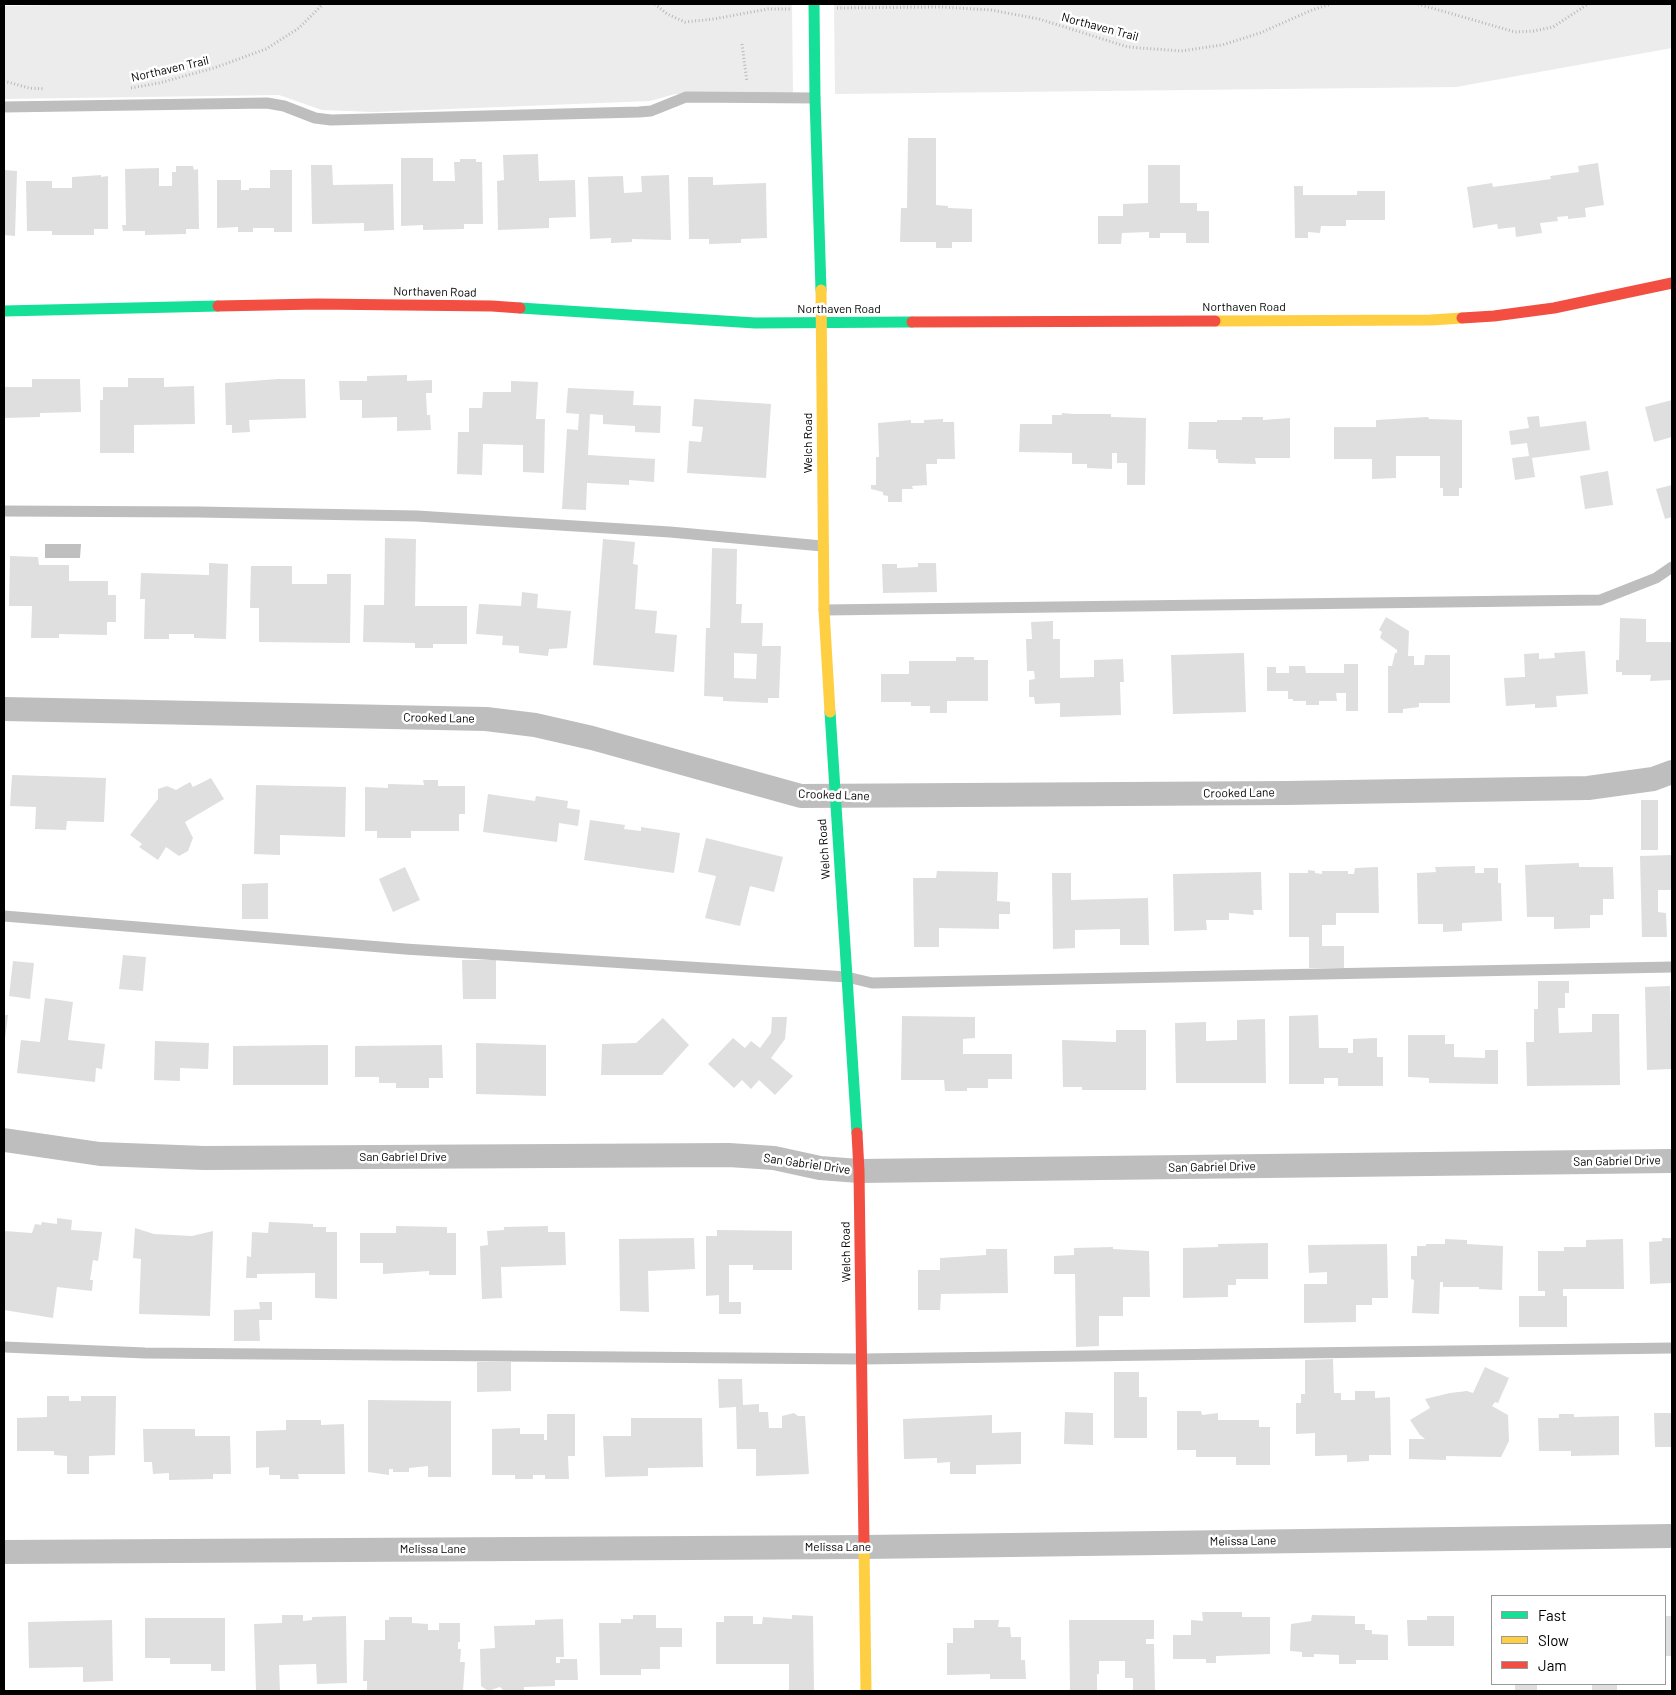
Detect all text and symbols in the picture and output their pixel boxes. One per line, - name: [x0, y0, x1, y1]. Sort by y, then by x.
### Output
- street label: Northaven Trail: [1060, 10, 1140, 44]
- street label: Northaven Trail: [130, 53, 210, 85]
- street label: Northaven Road: [393, 284, 477, 300]
- street label: Northaven Road: [1202, 300, 1286, 314]
- street label: Northaven Road: [797, 302, 881, 316]
- street label: Welch Road: [801, 413, 815, 473]
- street label: Crooked Lane: [403, 710, 475, 726]
- street label: Crooked Lane: [1203, 785, 1275, 801]
- street label: Crooked Lane: [798, 787, 870, 803]
- street label: Welch Road: [815, 818, 833, 880]
- street label: San Gabriel Drive: [359, 1150, 447, 1164]
- street label: San Gabriel Drive: [763, 1151, 851, 1177]
- street label: San Gabriel Drive: [1573, 1153, 1661, 1169]
- street label: San Gabriel Drive: [1168, 1159, 1256, 1175]
- street label: Welch Road: [838, 1222, 854, 1282]
- street label: Melissa Lane: [1210, 1533, 1276, 1549]
- street label: Melissa Lane: [805, 1540, 871, 1554]
- street label: Melissa Lane: [400, 1542, 466, 1556]
- legend: [1491, 1595, 1666, 1685]
- text: Fast: [1538, 1606, 1566, 1624]
- text: Slow: [1538, 1631, 1569, 1649]
- text: Jam: [1538, 1656, 1567, 1674]

